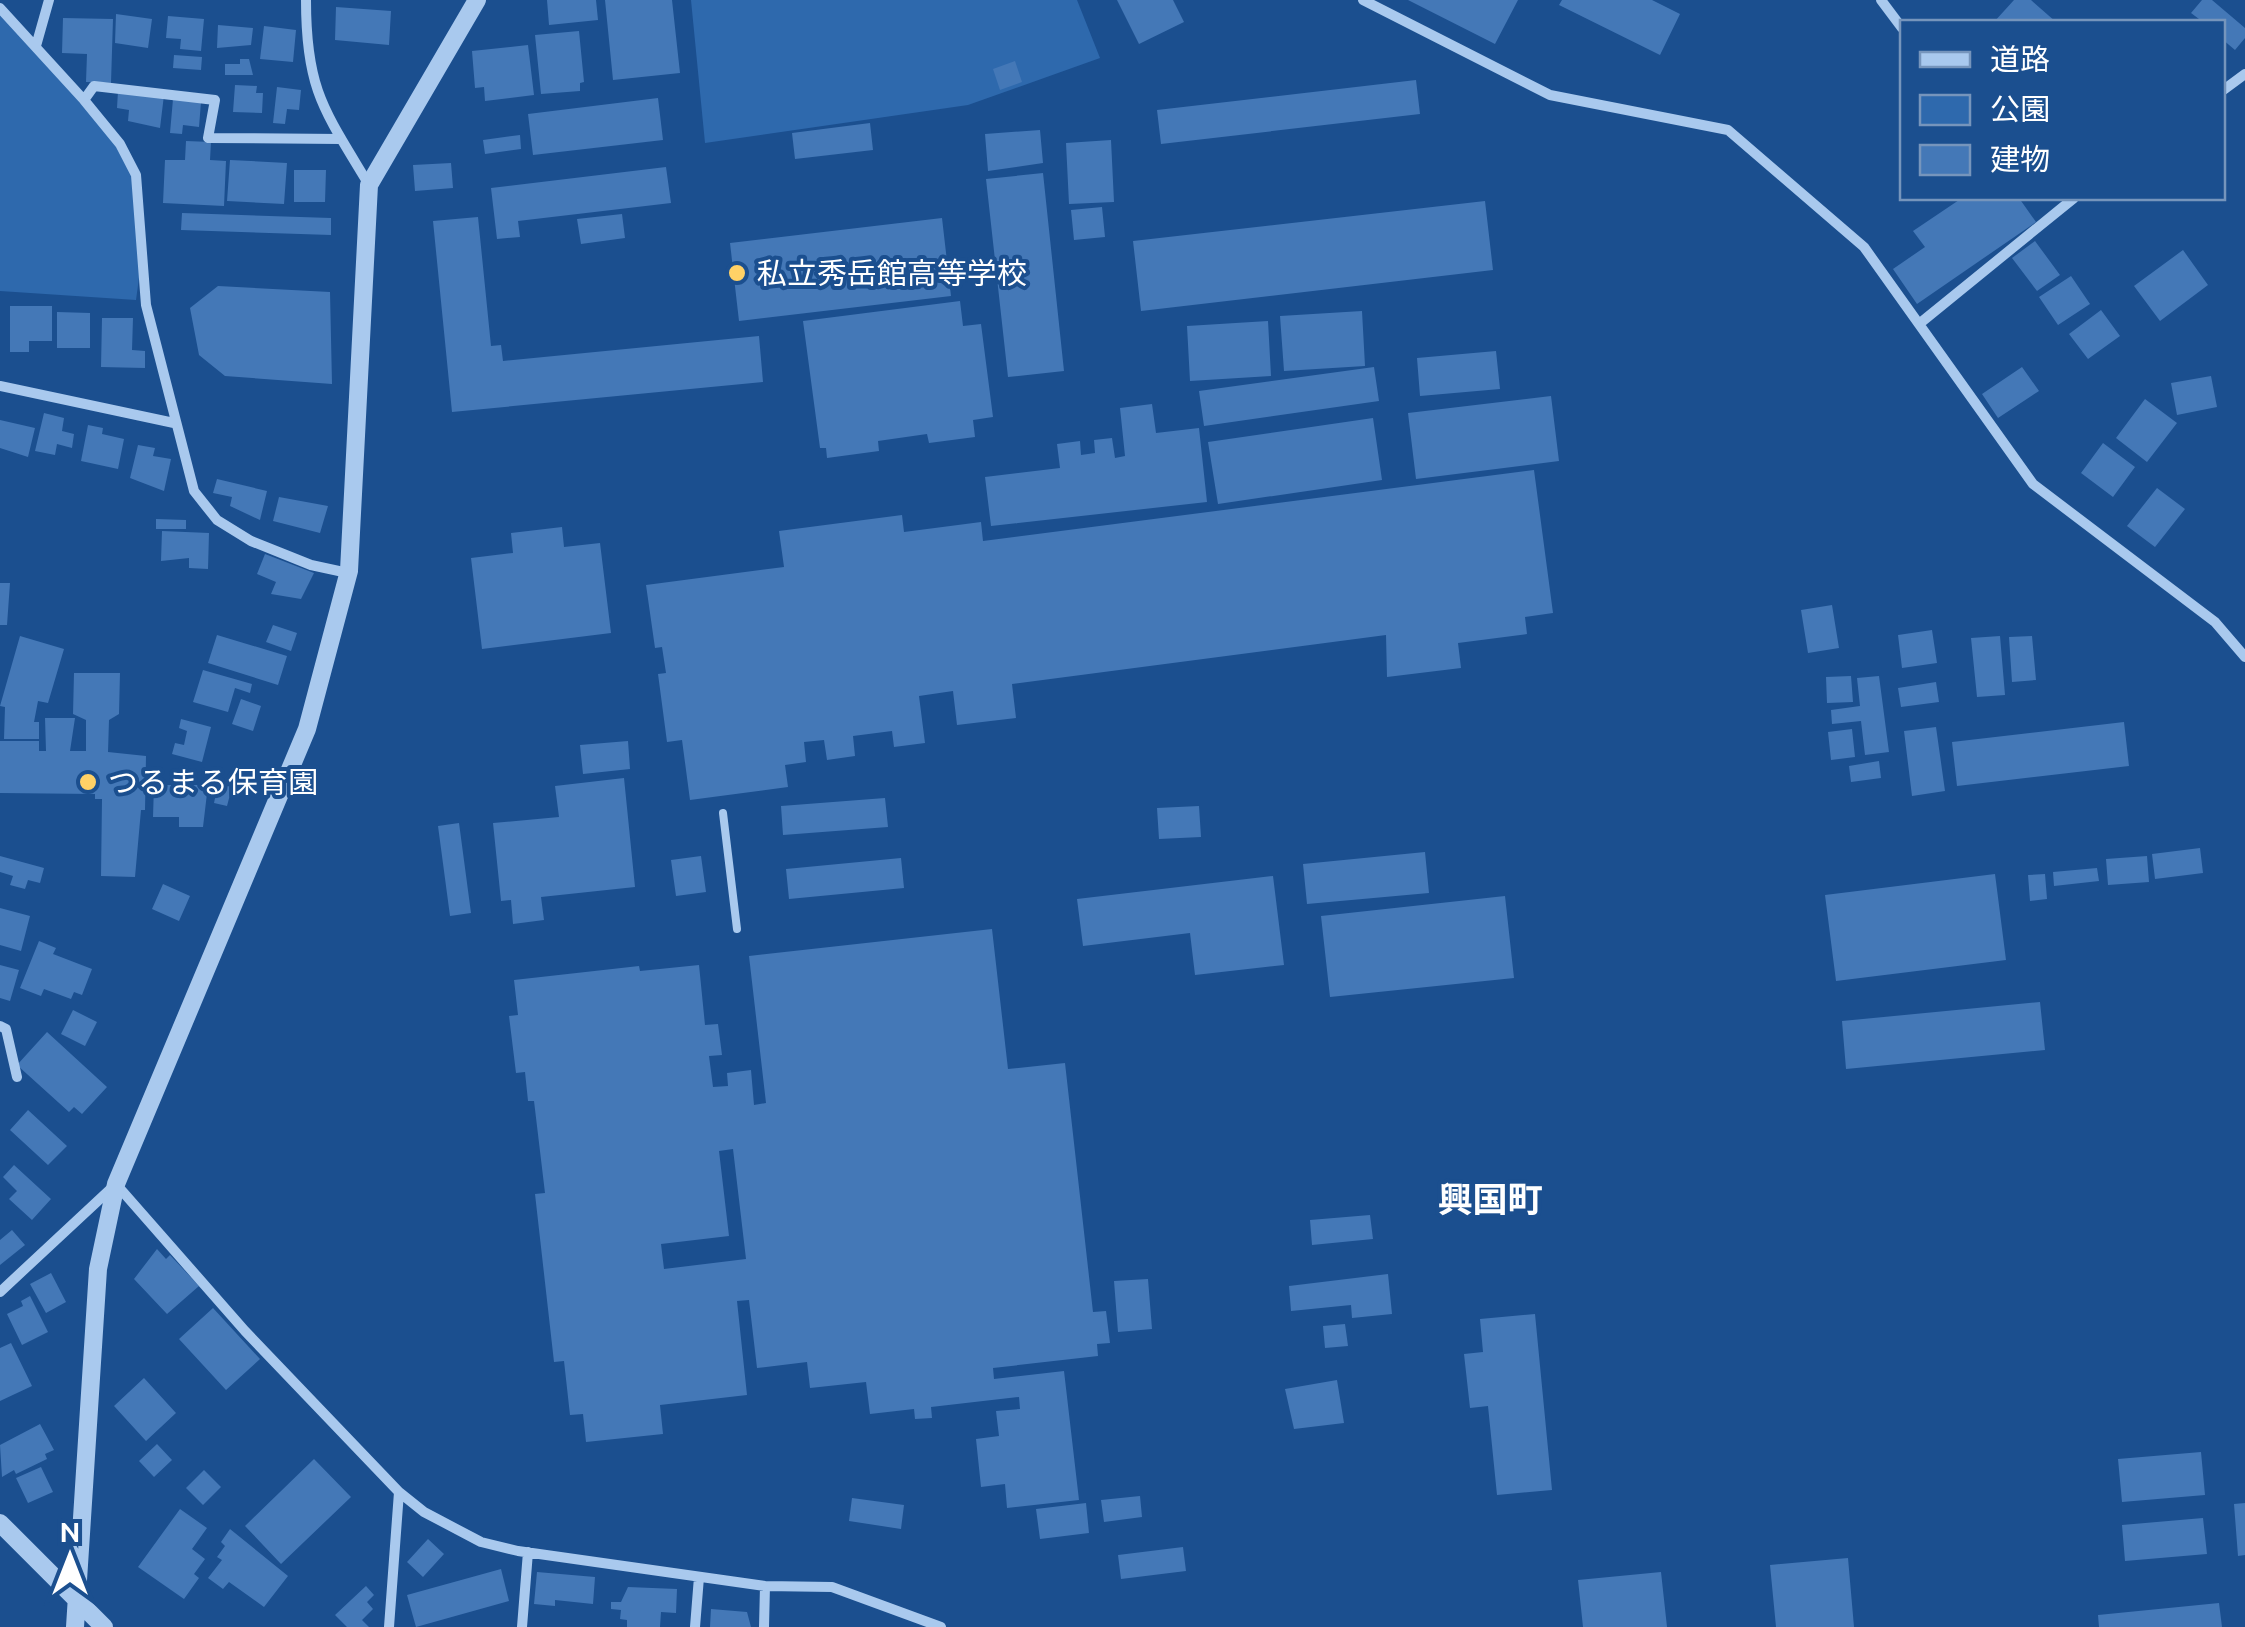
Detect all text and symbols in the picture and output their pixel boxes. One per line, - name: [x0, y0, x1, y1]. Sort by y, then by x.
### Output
- legend: [1900, 20, 2225, 200]
- text: 道路: [1990, 42, 2050, 76]
- text: 公園: [1990, 92, 2050, 126]
- text: 建物: [1990, 142, 2050, 176]
- place label: 私立秀岳館高等学校: [757, 256, 1027, 290]
- marker: 私立秀岳館高等学校: [726, 262, 748, 284]
- place label: つるまる保育園: [108, 765, 318, 799]
- marker: つるまる保育園: [77, 771, 99, 793]
- district label: 興国町: [1437, 1179, 1543, 1219]
- north arrow: [20, 1507, 120, 1607]
- text: N: [60, 1516, 80, 1547]

